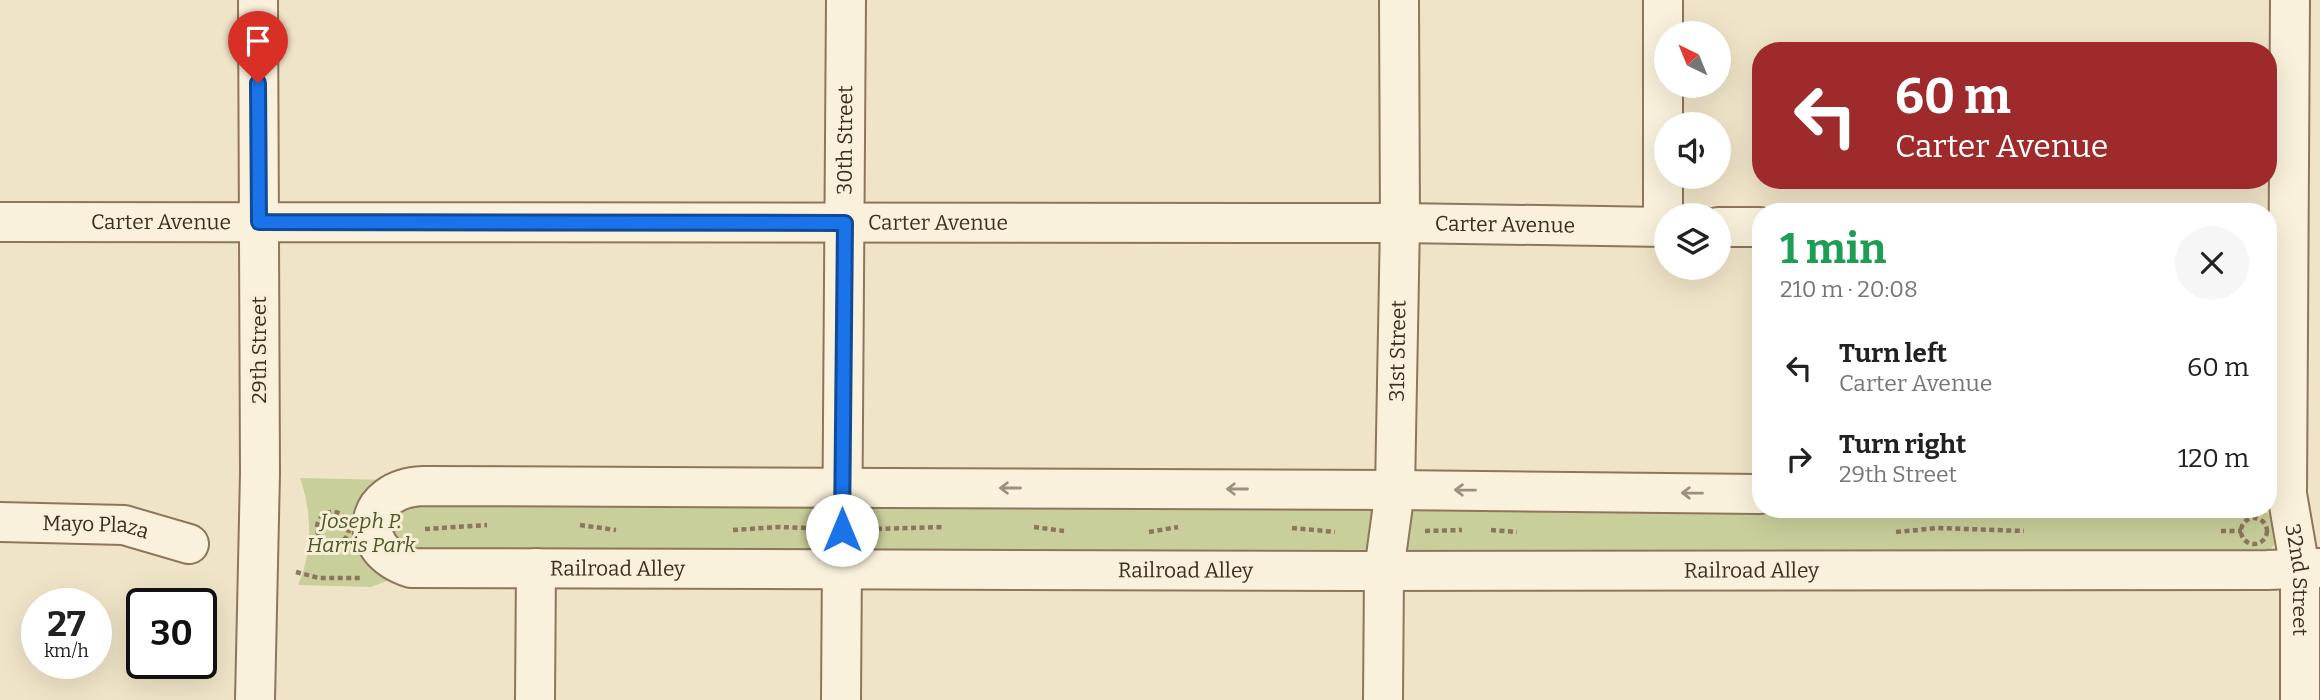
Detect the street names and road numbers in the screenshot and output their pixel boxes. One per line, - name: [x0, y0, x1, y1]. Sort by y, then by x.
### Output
- street label: 30th Street: [832, 85, 858, 195]
- street label: Carter Avenue: [91, 209, 231, 235]
- street label: Carter Avenue: [868, 210, 1008, 236]
- street label: Carter Avenue: [1435, 211, 1575, 239]
- street label: 29th Street: [246, 296, 272, 404]
- street label: 31st Street: [1384, 299, 1412, 402]
- street label: Mayo Plaza: [42, 510, 153, 545]
- street label: 32nd Street: [2279, 522, 2313, 637]
- street label: Railroad Alley: [550, 555, 686, 582]
- street label: Railroad Alley: [1118, 557, 1254, 584]
- street label: Railroad Alley: [1684, 557, 1820, 584]

